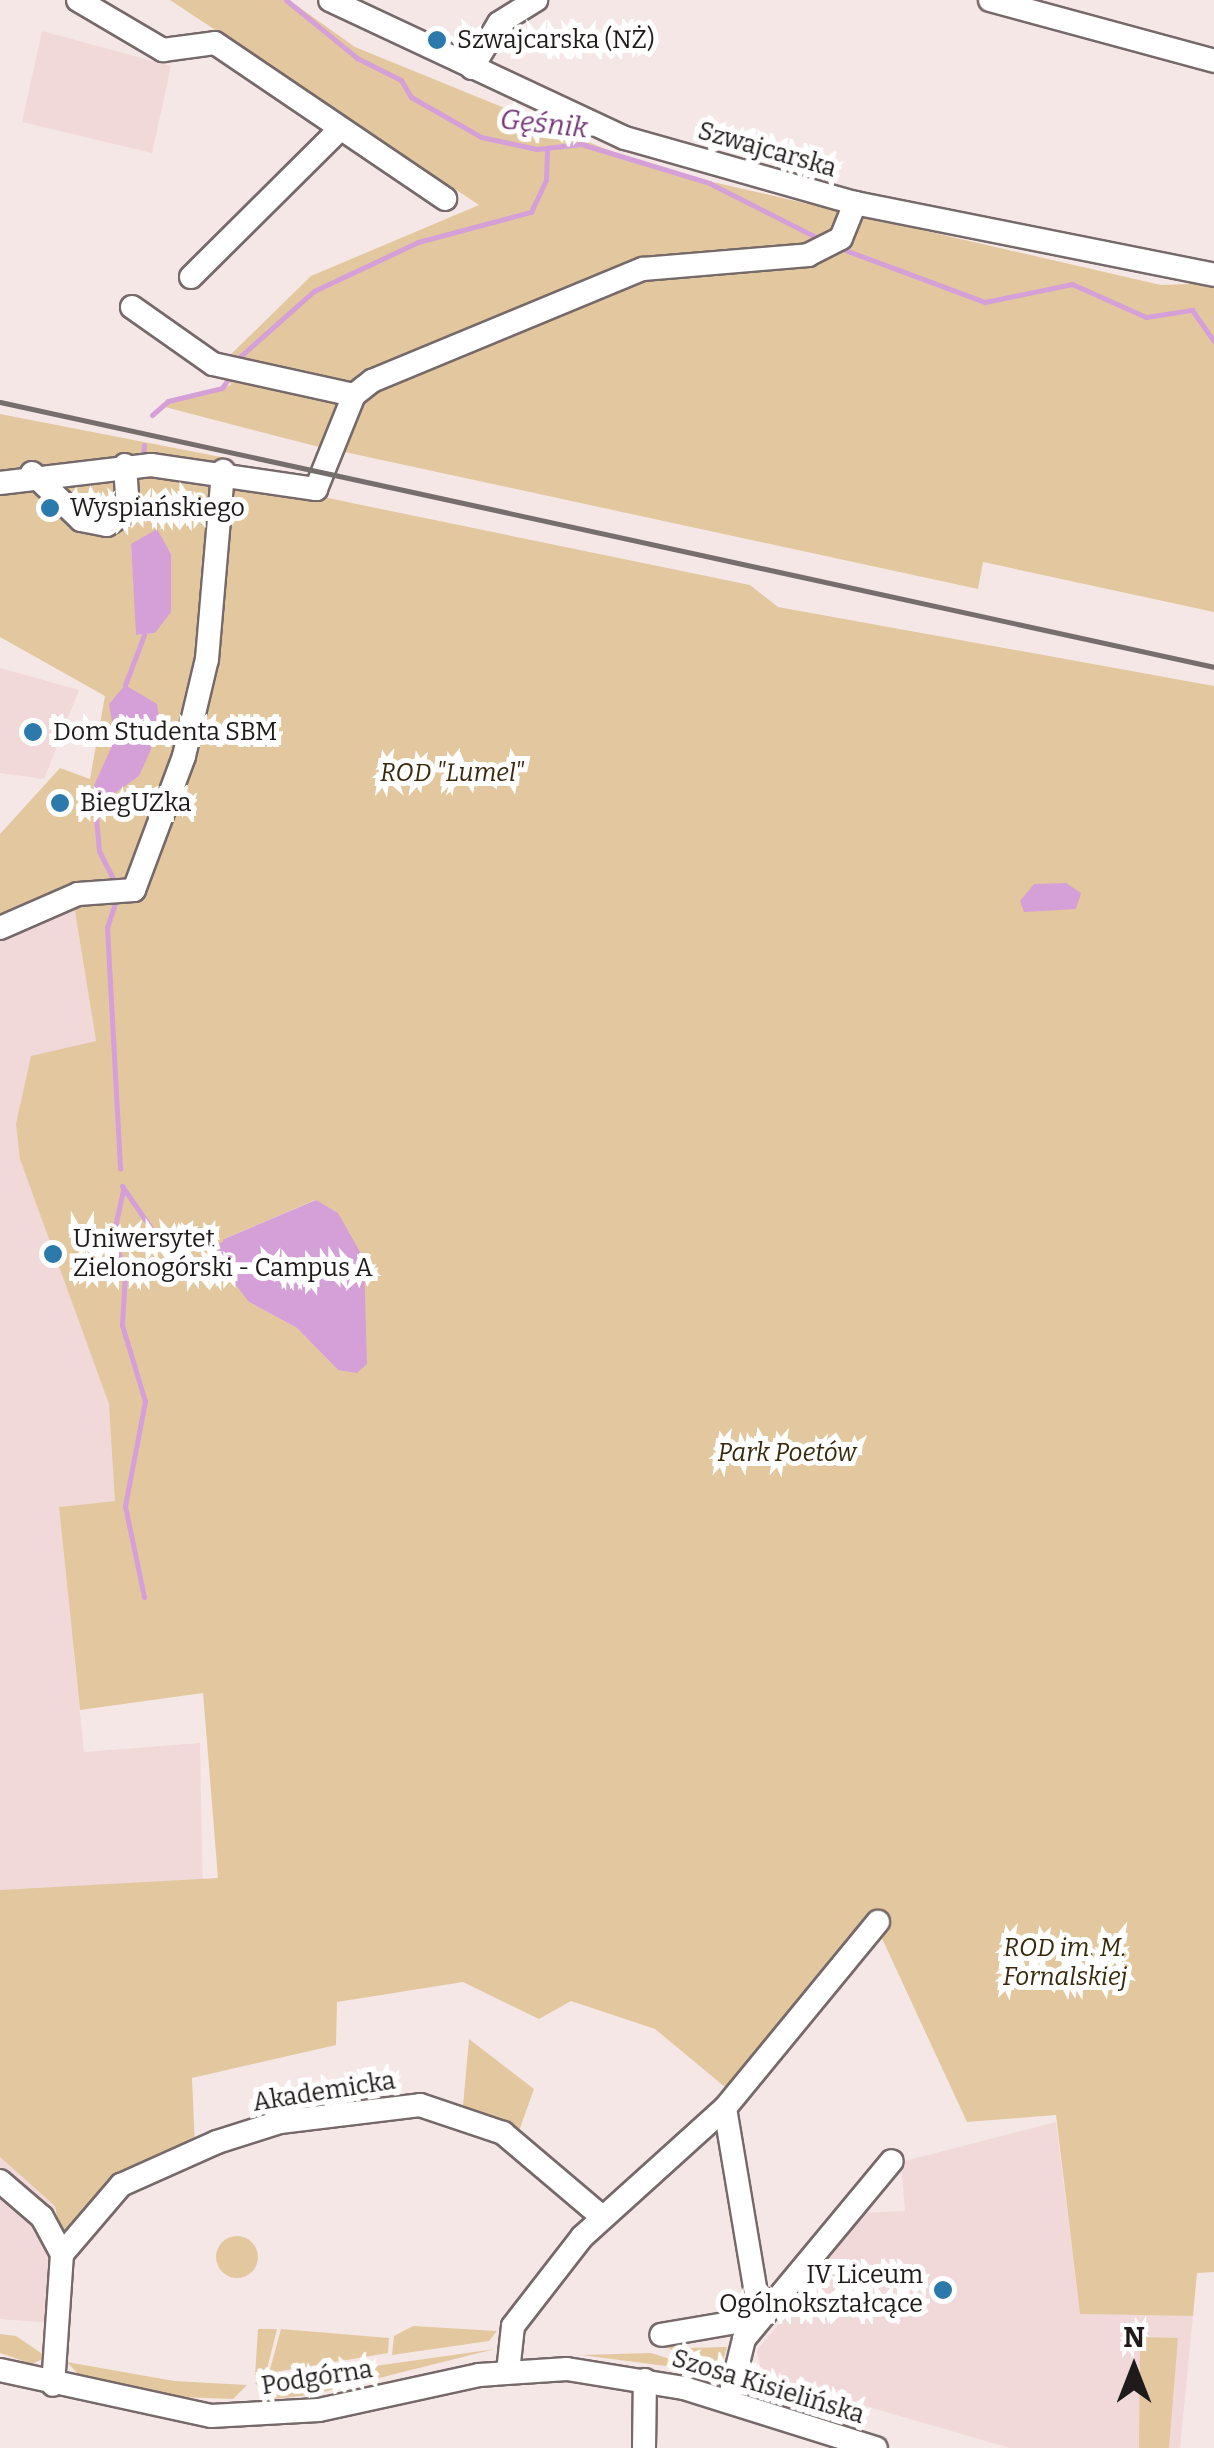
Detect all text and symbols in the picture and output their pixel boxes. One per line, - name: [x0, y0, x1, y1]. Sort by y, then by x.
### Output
- place label: Szwajcarska (NŻ): [457, 25, 655, 55]
- marker: Szwajcarska (NŻ): [426, 29, 448, 51]
- water label: Gęśnik: [498, 103, 590, 145]
- street label: Szwajcarska: [694, 116, 840, 184]
- place label: Wyspiańskiego: [70, 493, 245, 523]
- marker: Wyspiańskiego: [39, 497, 61, 519]
- place label: Dom Studenta SBM: [53, 717, 277, 747]
- marker: Dom Studenta SBM: [22, 721, 44, 743]
- park label: ROD "Lumel": [380, 758, 524, 788]
- place label: BiegUZka: [80, 788, 191, 818]
- marker: BiegUZka: [49, 792, 71, 814]
- place label: Uniwersytet Zielonogórski - Campus A: [73, 1225, 373, 1284]
- marker: Uniwersytet Zielonogórski - Campus A: [42, 1243, 64, 1265]
- park label: Park Poetów: [718, 1438, 856, 1468]
- park label: ROD im. M. Fornalskiej: [1003, 1934, 1127, 1993]
- street label: Akademicka: [251, 2066, 397, 2118]
- place label: IV Liceum Ogólnokształcące: [719, 2261, 923, 2320]
- marker: IV Liceum Ogólnokształcące: [932, 2279, 954, 2301]
- north arrow: [1084, 2318, 1184, 2418]
- text: N: [1123, 2321, 1145, 2354]
- street label: Szosa Kisielińska: [668, 2344, 868, 2430]
- street label: Podgórna: [259, 2354, 375, 2402]

